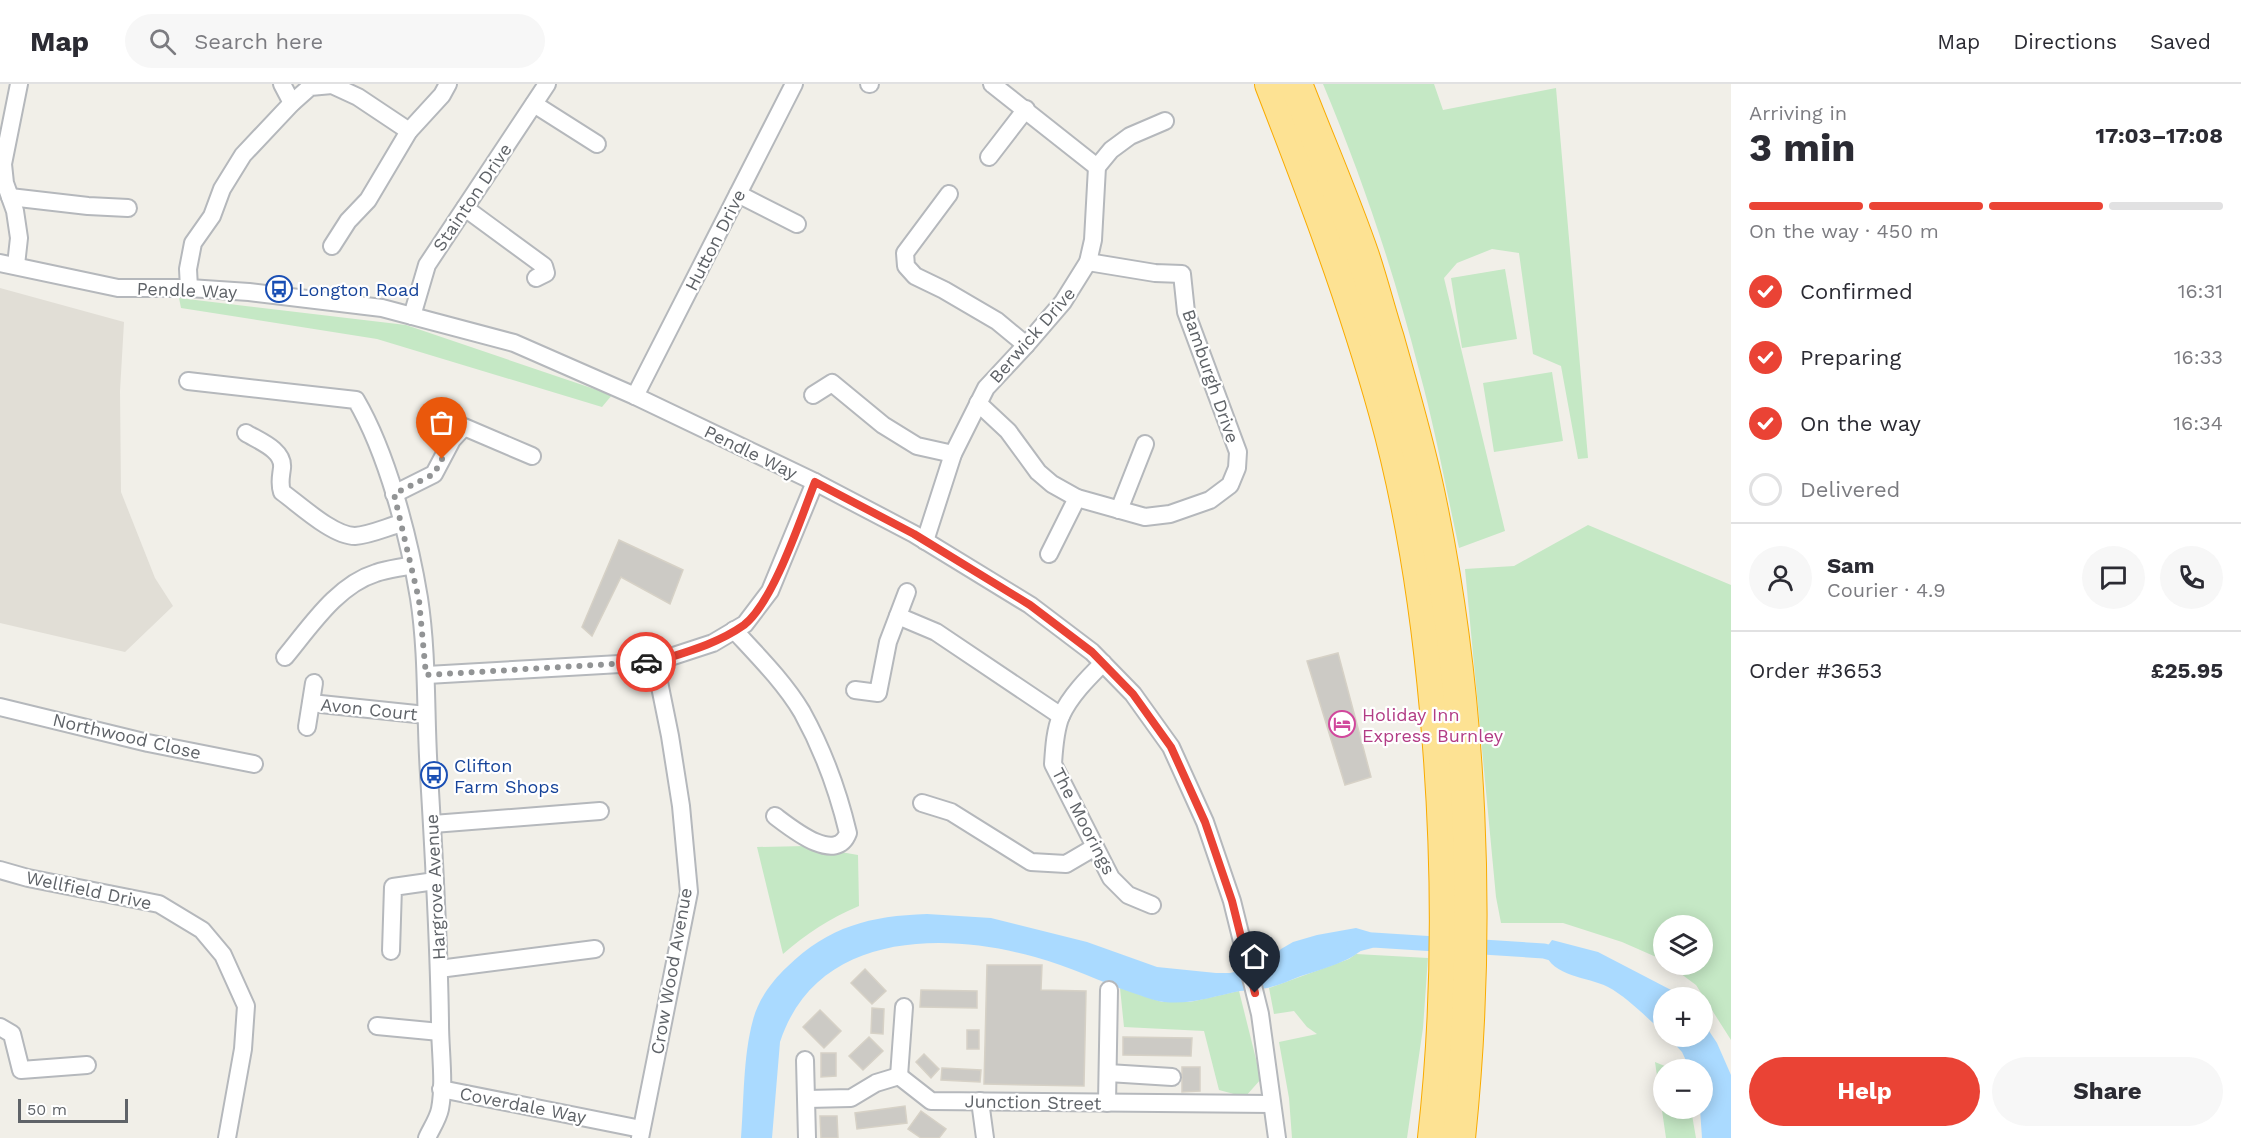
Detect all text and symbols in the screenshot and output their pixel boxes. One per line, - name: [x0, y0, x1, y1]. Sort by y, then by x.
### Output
- search box: [125, 14, 545, 68]
- text: Map: [30, 25, 89, 58]
- icon: search: [146, 25, 179, 58]
- text: Search here: [194, 29, 323, 54]
- text: Map: [1937, 29, 1980, 54]
- text: Directions: [2013, 29, 2117, 54]
- text: Saved: [2150, 29, 2211, 54]
- text: Arriving in: [1749, 101, 1847, 125]
- text: 17:03–17:08: [2095, 123, 2223, 148]
- text: 3 min: [1749, 125, 1856, 170]
- street label: Stainton Drive: [428, 139, 516, 255]
- street label: Hutton Drive: [680, 186, 750, 294]
- text: On the way · 450 m: [1749, 219, 1939, 243]
- bus stop icon: Longton Road: [264, 274, 294, 304]
- icon: check: [1749, 275, 1782, 308]
- street label: Pendle Way: [136, 278, 238, 302]
- place label: Longton Road: [298, 279, 420, 300]
- text: Confirmed: [1800, 279, 1913, 304]
- text: 16:31: [2178, 279, 2223, 303]
- street label: Berwick Drive: [985, 283, 1079, 387]
- street label: Bamburgh Drive: [1178, 306, 1244, 446]
- icon: check: [1749, 341, 1782, 374]
- text: Preparing: [1800, 345, 1901, 370]
- text: 16:33: [2174, 345, 2223, 369]
- pin: [416, 397, 467, 459]
- icon: bag: [425, 406, 458, 439]
- icon: check: [1749, 407, 1782, 440]
- text: On the way: [1800, 411, 1921, 436]
- text: 16:34: [2173, 411, 2223, 435]
- street label: Pendle Way: [701, 420, 802, 484]
- text: Delivered: [1800, 477, 1900, 502]
- button: person: [1749, 546, 1812, 609]
- button: chat: [2082, 546, 2145, 609]
- button: phone: [2160, 546, 2223, 609]
- text: Sam: [1827, 553, 1875, 578]
- text: Courier · 4.9: [1827, 578, 1946, 602]
- courier: [616, 632, 676, 692]
- icon: car: [630, 646, 663, 679]
- text: Order #3653: [1749, 658, 1882, 683]
- text: £25.95: [2151, 658, 2223, 683]
- street label: Avon Court: [320, 693, 419, 725]
- place label: Holiday Inn Express Burnley: [1362, 704, 1504, 746]
- street label: Northwood Close: [51, 709, 203, 763]
- hotel icon: Holiday Inn Express Burnley: [1327, 709, 1357, 739]
- place label: Clifton Farm Shops: [454, 755, 559, 797]
- bus stop icon: Clifton Farm Shops: [419, 760, 449, 790]
- street label: The Moorings: [1048, 764, 1120, 878]
- street label: Hargrove Avenue: [421, 813, 449, 961]
- street label: Wellfield Drive: [24, 866, 154, 914]
- street label: Crow Wood Avenue: [646, 886, 696, 1056]
- map controls: [1653, 915, 1713, 1119]
- button: layers: [1653, 915, 1713, 975]
- pin: [1229, 931, 1280, 993]
- icon: home: [1238, 940, 1271, 973]
- button: +: [1653, 987, 1713, 1047]
- button: Help: [1749, 1057, 1980, 1126]
- button: Share: [1992, 1057, 2223, 1126]
- button: −: [1653, 1059, 1713, 1119]
- street label: Coverdale Way: [458, 1082, 589, 1128]
- street label: Junction Street: [964, 1090, 1102, 1114]
- scale bar: [18, 1096, 128, 1124]
- text: 50 m: [27, 1100, 67, 1119]

